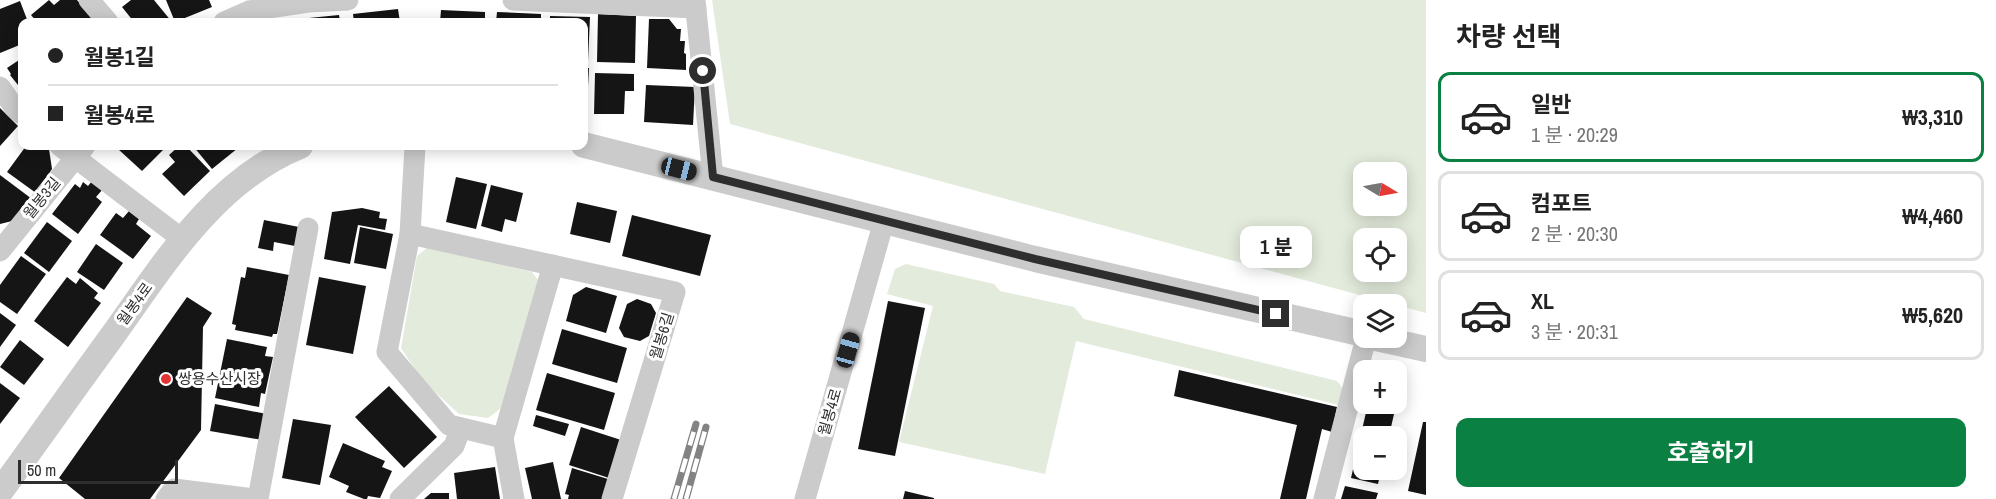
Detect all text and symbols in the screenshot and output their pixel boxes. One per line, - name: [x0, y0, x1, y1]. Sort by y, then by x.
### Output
- text: 차량 선택: [1456, 18, 1562, 54]
- text: 월봉1길: [84, 42, 155, 72]
- route start: [689, 57, 716, 84]
- text: 일반: [1531, 89, 1571, 119]
- icon: car: [1459, 90, 1513, 144]
- text: 월봉4로: [84, 100, 155, 130]
- text: ₩3,310: [1902, 102, 1963, 132]
- text: 1 분 · 20:29: [1531, 121, 1618, 148]
- car: [659, 156, 699, 182]
- north arrow: [1353, 162, 1407, 216]
- map controls: [1353, 162, 1407, 480]
- street label: 월봉3길: [18, 172, 65, 223]
- text: 컴포트: [1531, 188, 1592, 218]
- icon: car: [1459, 189, 1513, 243]
- text: ₩4,460: [1902, 201, 1963, 231]
- text: 2 분 · 20:30: [1531, 220, 1618, 247]
- callout: 1 분: [1240, 227, 1312, 269]
- button: locate: [1353, 228, 1407, 282]
- text: 1 분: [1260, 233, 1292, 260]
- street label: 월봉4로: [112, 278, 157, 329]
- text: XL: [1531, 286, 1554, 316]
- icon: car: [1459, 288, 1513, 342]
- button: layers: [1353, 294, 1407, 348]
- route end: [1262, 300, 1289, 327]
- text: ₩5,620: [1902, 300, 1963, 330]
- street label: 월봉6길: [644, 310, 679, 362]
- text: 3 분 · 20:31: [1531, 318, 1618, 345]
- car: [834, 330, 862, 370]
- button: +: [1353, 360, 1407, 414]
- place label: 쌍용수산시장: [178, 368, 261, 389]
- marker: 쌍용수산시장: [159, 372, 173, 386]
- street label: 월봉4로: [813, 386, 846, 438]
- button: 호출하기: [1456, 418, 1966, 487]
- button: −: [1353, 426, 1407, 480]
- scale bar: [18, 457, 178, 484]
- text: 50 m: [27, 459, 56, 481]

